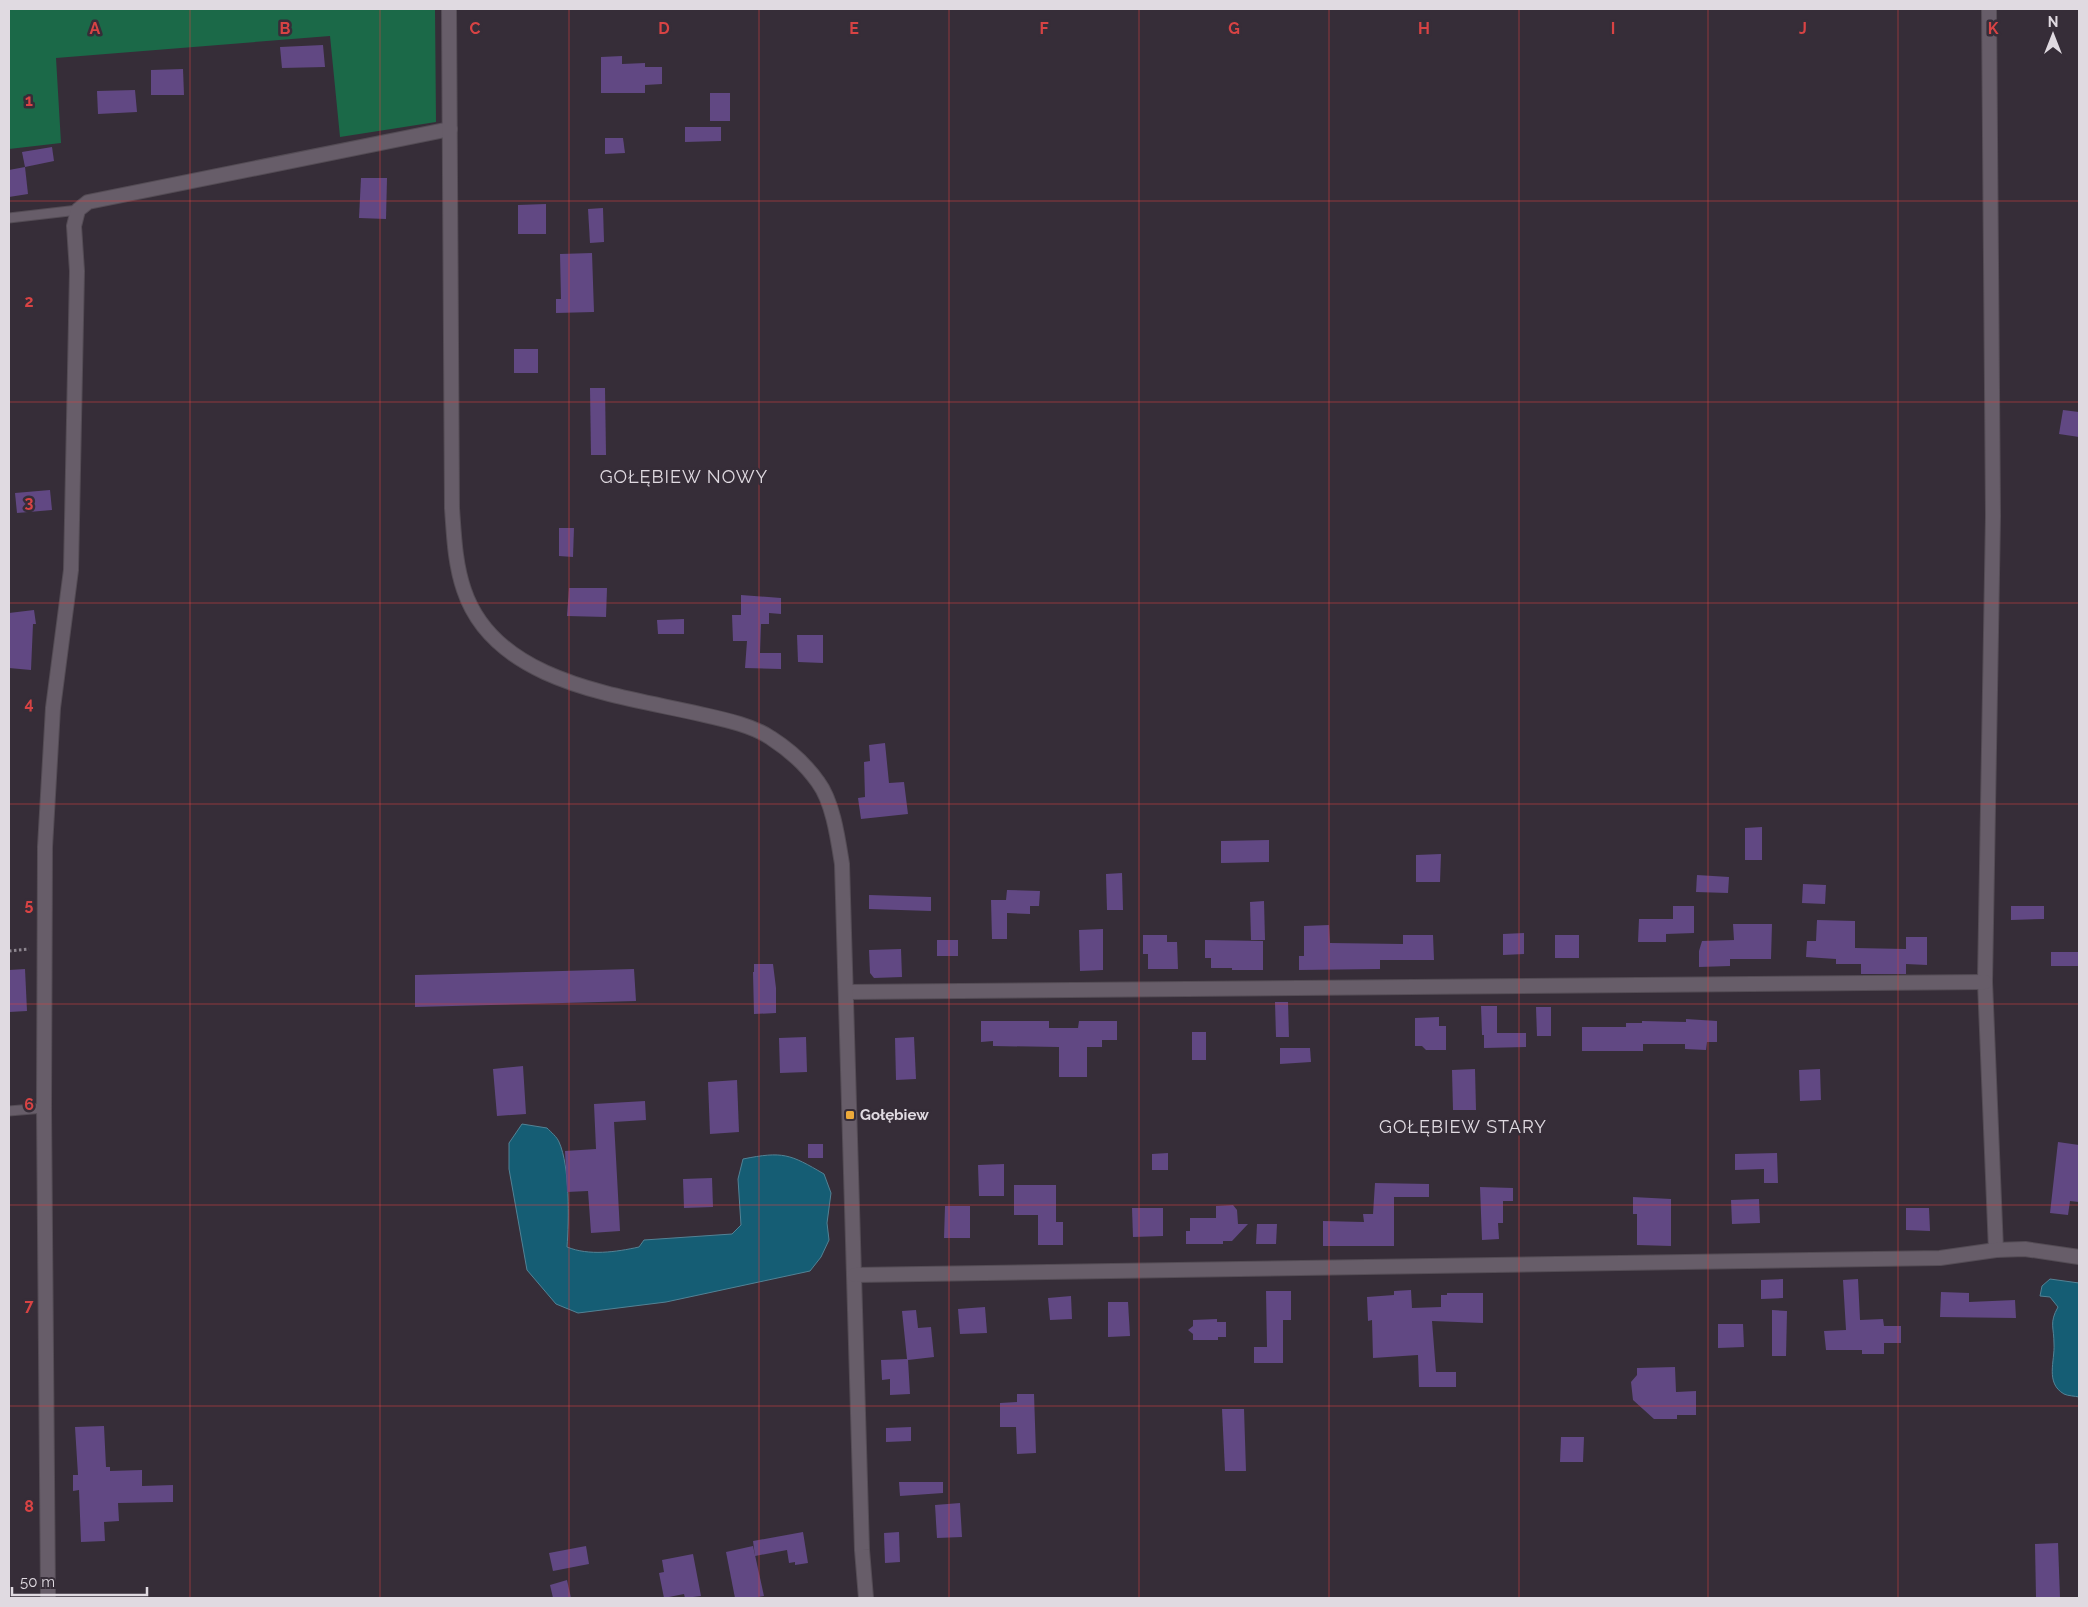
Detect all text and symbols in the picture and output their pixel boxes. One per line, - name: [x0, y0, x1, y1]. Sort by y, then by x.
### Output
- north arrow: [2028, 10, 2078, 60]
- text: N: [2048, 14, 2058, 30]
- text: A: [90, 19, 101, 38]
- text: B: [280, 19, 291, 38]
- text: C: [470, 19, 481, 38]
- text: D: [658, 19, 670, 38]
- text: E: [849, 19, 859, 38]
- text: F: [1039, 19, 1049, 38]
- text: G: [1228, 19, 1240, 38]
- text: H: [1418, 19, 1430, 38]
- text: I: [1611, 19, 1615, 38]
- text: J: [1799, 19, 1807, 38]
- text: K: [1988, 19, 1999, 38]
- text: 1: [25, 91, 33, 110]
- text: 2: [24, 292, 34, 311]
- district label: GOŁĘBIEW NOWY: [600, 466, 768, 487]
- text: 3: [25, 493, 34, 512]
- text: 4: [24, 694, 34, 713]
- text: 5: [25, 895, 34, 914]
- text: 6: [24, 1095, 34, 1114]
- place label: Gołębiew: [860, 1106, 929, 1124]
- marker: Gołębiew: [844, 1109, 856, 1121]
- district label: GOŁĘBIEW STARY: [1379, 1116, 1547, 1137]
- text: 7: [25, 1296, 34, 1315]
- text: 8: [24, 1497, 34, 1516]
- scale bar: [12, 1564, 148, 1596]
- text: 50 m: [20, 1573, 55, 1591]

